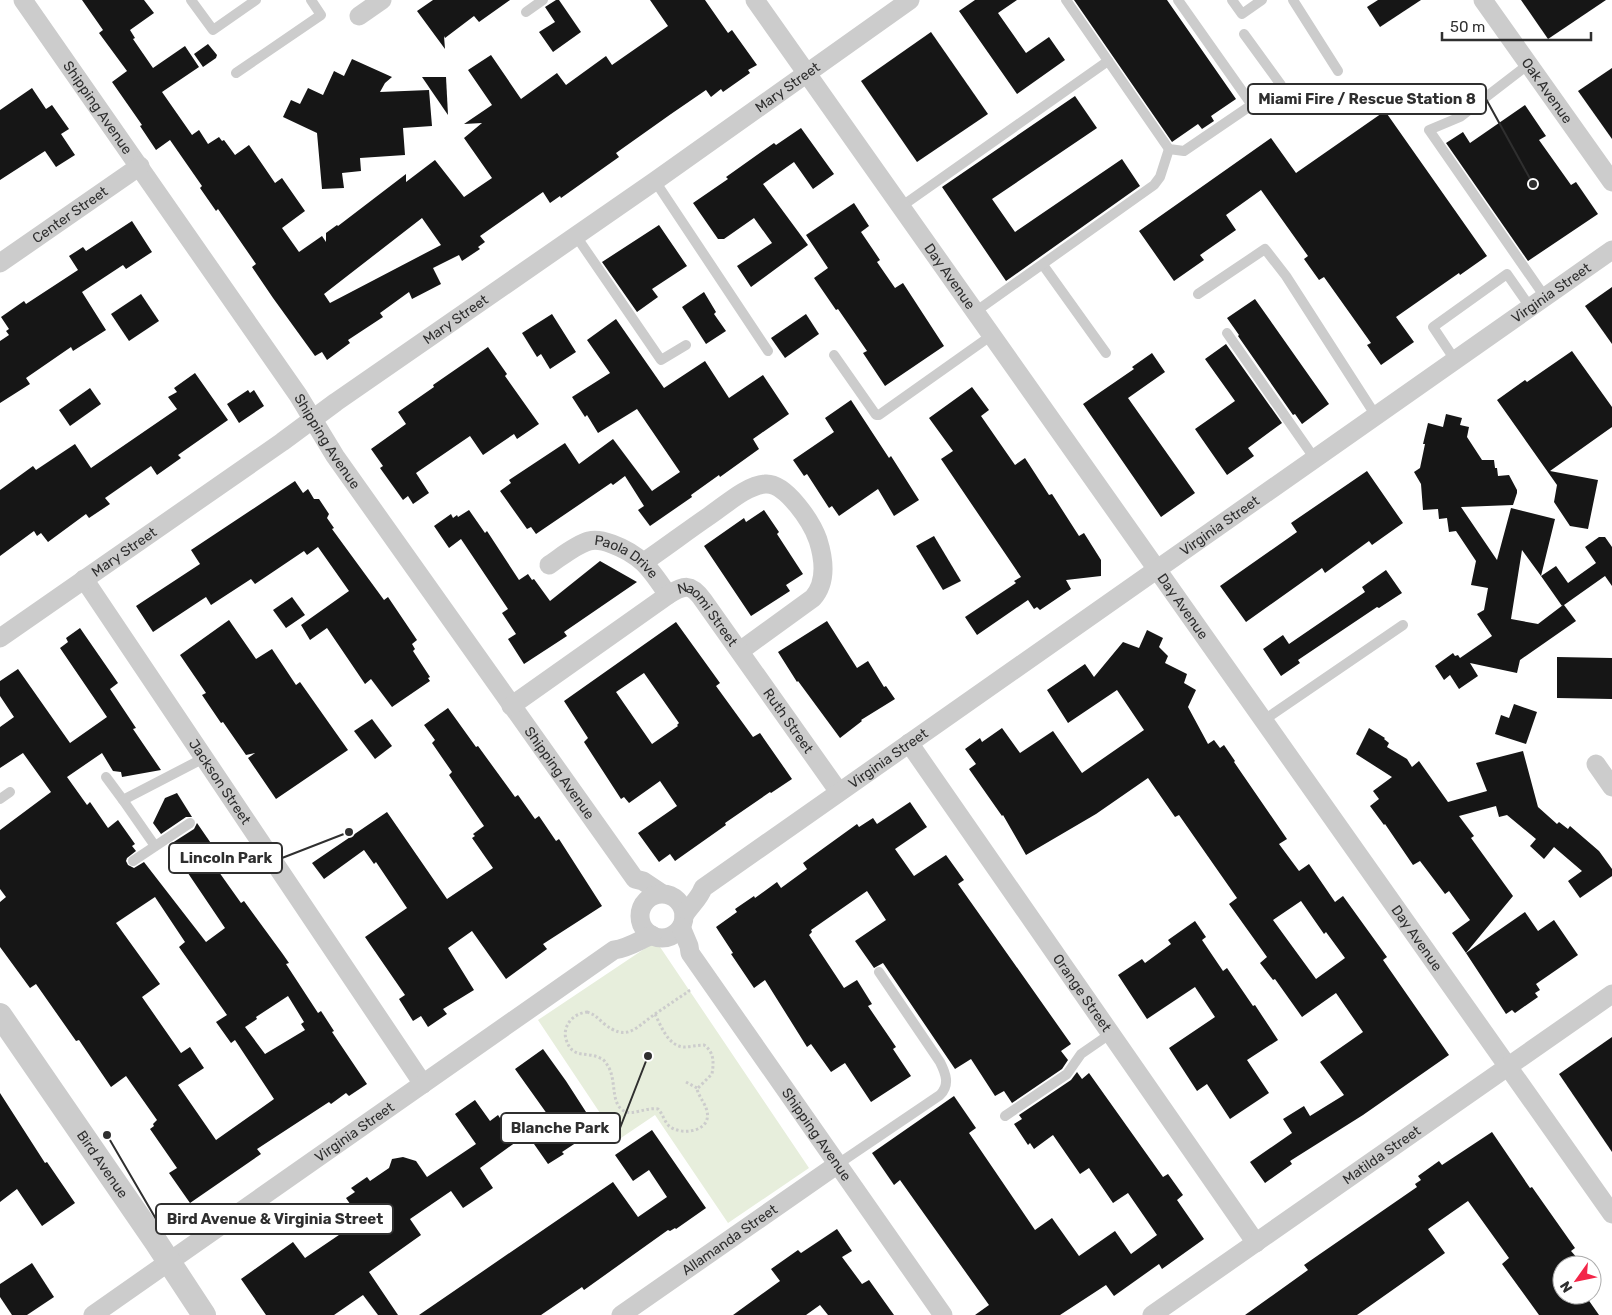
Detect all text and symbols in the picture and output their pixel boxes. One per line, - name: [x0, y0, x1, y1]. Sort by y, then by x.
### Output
- scale bar: [1442, 10, 1591, 42]
- text: 50 m: [1450, 18, 1485, 36]
- street label: Oak Avenue: [1518, 55, 1576, 127]
- street label: Shipping Avenue: [59, 58, 136, 158]
- street label: Mary Street: [752, 58, 824, 116]
- callout: Miami Fire / Rescue Station 8: [1248, 84, 1486, 114]
- text: Miami Fire / Rescue Station 8: [1258, 90, 1476, 108]
- street label: Center Street: [29, 183, 112, 247]
- street label: Day Avenue: [920, 240, 979, 313]
- street label: Virginia Street: [1508, 259, 1595, 327]
- street label: Mary Street: [420, 291, 492, 348]
- street label: Shipping Avenue: [290, 391, 364, 493]
- street label: Virginia Street: [1177, 492, 1263, 560]
- street label: Mary Street: [88, 523, 161, 581]
- street label: Paola Drive: [594, 532, 662, 582]
- street label: Day Avenue: [1153, 570, 1212, 643]
- street label: Naomi Street: [676, 579, 741, 650]
- street label: Ruth Street: [759, 685, 817, 757]
- street label: Shipping Avenue: [521, 723, 598, 823]
- street label: Virginia Street: [845, 725, 932, 792]
- street label: Jackson Street: [185, 736, 255, 828]
- callout: Lincoln Park: [169, 843, 282, 873]
- text: Lincoln Park: [180, 849, 272, 867]
- street label: Day Avenue: [1388, 902, 1446, 975]
- street label: Orange Street: [1049, 951, 1115, 1036]
- street label: Shipping Avenue: [778, 1085, 855, 1185]
- street label: Virginia Street: [312, 1098, 398, 1166]
- callout: Blanche Park: [501, 1113, 620, 1143]
- text: Blanche Park: [511, 1119, 609, 1137]
- street label: Matilda Street: [1340, 1122, 1425, 1188]
- street label: Bird Avenue: [73, 1127, 131, 1202]
- street label: Allamanda Street: [679, 1201, 781, 1279]
- callout: Bird Avenue & Virginia Street: [156, 1204, 393, 1234]
- text: Bird Avenue & Virginia Street: [167, 1210, 383, 1228]
- north arrow: [1552, 1255, 1602, 1305]
- text: N: [1557, 1278, 1576, 1296]

